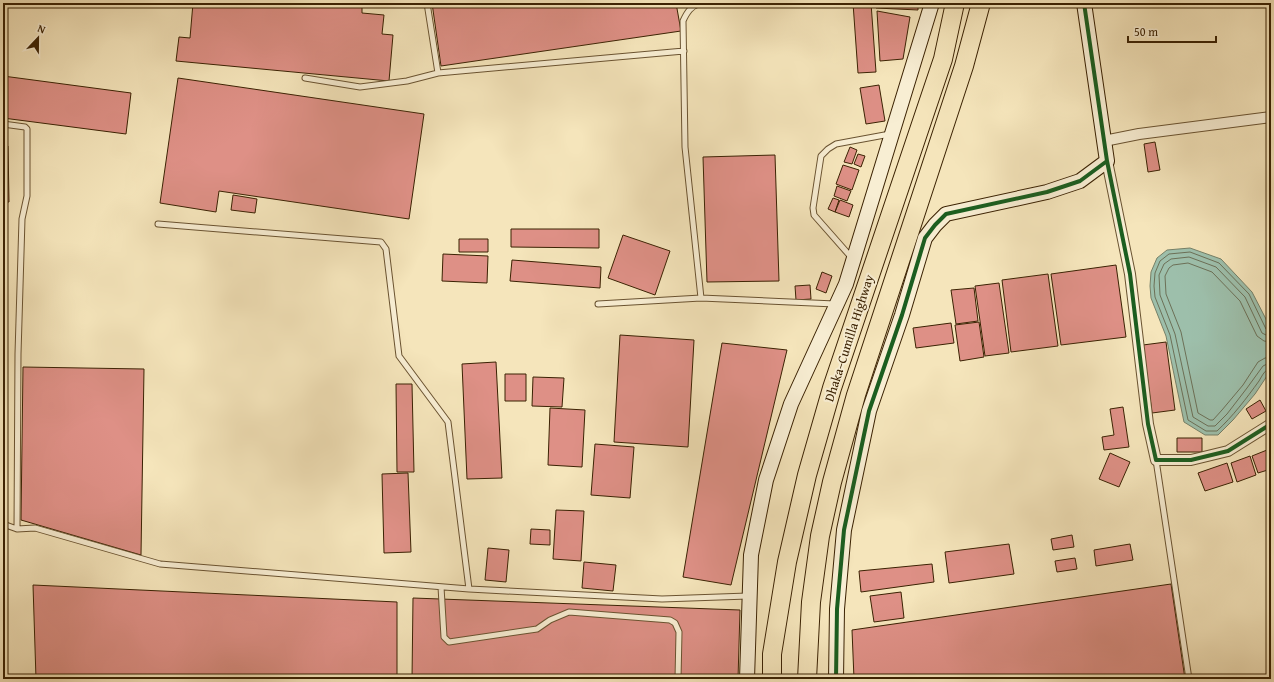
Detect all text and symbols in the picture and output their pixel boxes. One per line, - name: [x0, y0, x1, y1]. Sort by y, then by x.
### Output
- north arrow: [18, 18, 58, 58]
- scale bar: [1128, 18, 1216, 44]
- text: N: [35, 20, 49, 38]
- text: 50 m: [1134, 23, 1158, 40]
- street label: Dhaka–Cumilla Highway: [819, 272, 879, 404]

